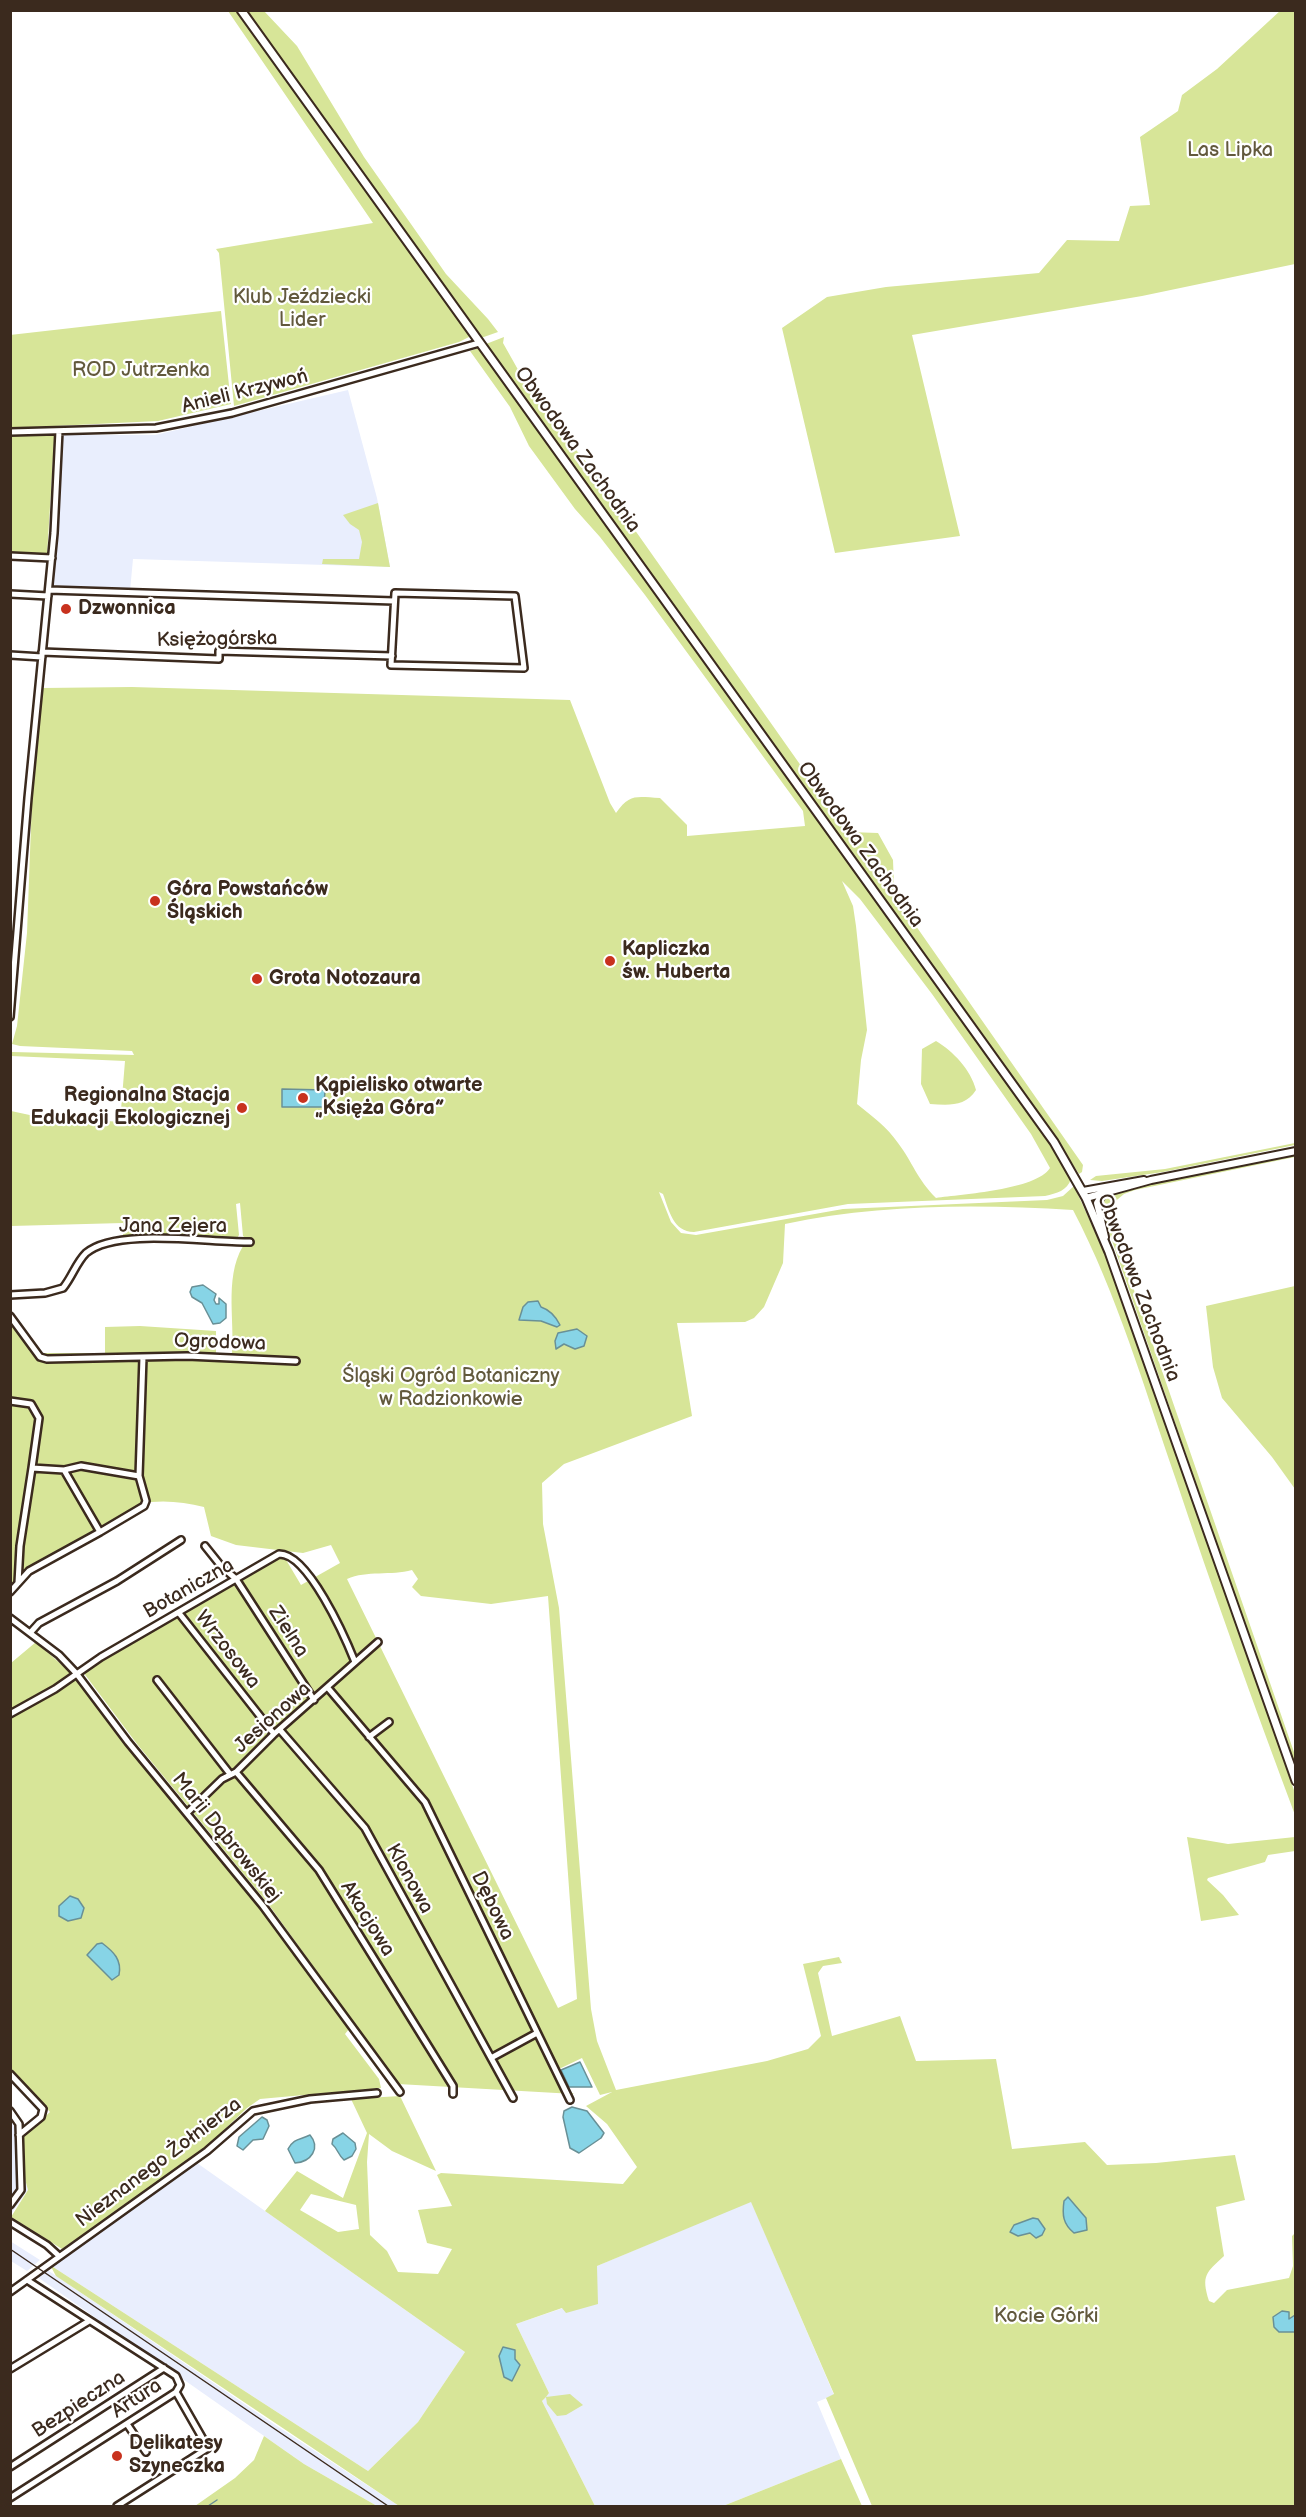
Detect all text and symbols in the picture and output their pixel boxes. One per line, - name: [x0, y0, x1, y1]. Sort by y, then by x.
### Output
- park label: Las Lipka: [1187, 139, 1273, 163]
- park label: Klub Jeździecki Lider: [233, 286, 371, 333]
- park label: ROD Jutrzenka: [72, 359, 210, 383]
- street label: Obwodowa Zachodnia: [509, 362, 645, 538]
- street label: Anieli Krzywoń: [179, 365, 311, 419]
- place label: Dzwonnica: [78, 597, 176, 621]
- marker: Dzwonnica: [59, 602, 73, 616]
- street label: Księżogórska: [156, 627, 278, 653]
- street label: Obwodowa Zachodnia: [792, 757, 928, 933]
- place label: Góra Powstańców Śląskich: [167, 878, 328, 925]
- marker: Góra Powstańców Śląskich: [148, 894, 162, 908]
- place label: Kapliczka św. Huberta: [622, 938, 731, 985]
- marker: Kapliczka św. Huberta: [603, 954, 617, 968]
- place label: Grota Notozaura: [269, 967, 421, 991]
- marker: Grota Notozaura: [250, 972, 264, 986]
- place label: Kąpielisko otwarte „Księża Góra”: [315, 1074, 482, 1121]
- place label: Regionalna Stacja Edukacji Ekologicznej: [30, 1084, 230, 1131]
- marker: Kąpielisko otwarte „Księża Góra”: [296, 1091, 310, 1105]
- marker: Regionalna Stacja Edukacji Ekologicznej: [235, 1101, 249, 1115]
- street label: Obwodowa Zachodnia: [1091, 1191, 1185, 1385]
- street label: Jana Zejera: [119, 1215, 227, 1239]
- street label: Ogrodowa: [174, 1329, 266, 1357]
- park label: Śląski Ogród Botaniczny w Radzionkowie: [342, 1365, 560, 1412]
- street label: Botaniczna: [140, 1553, 238, 1625]
- street label: Zielna: [263, 1602, 313, 1662]
- street label: Wrzosowa: [189, 1606, 265, 1694]
- street label: Jesionowa: [230, 1677, 316, 1759]
- street label: Marii Dąbrowskiej: [166, 1768, 286, 1908]
- street label: Klonowa: [380, 1840, 438, 1918]
- street label: Dębowa: [465, 1868, 519, 1944]
- street label: Akacjowa: [335, 1877, 399, 1961]
- street label: Nieznanego Żołnierza: [72, 2093, 246, 2233]
- park label: Kocie Górki: [994, 2305, 1098, 2329]
- street label: Bezpieczna: [28, 2366, 130, 2444]
- street label: Artura: [107, 2374, 167, 2424]
- place label: Delikatesy Szyneczka: [129, 2432, 225, 2479]
- marker: Delikatesy Szyneczka: [110, 2449, 124, 2463]

